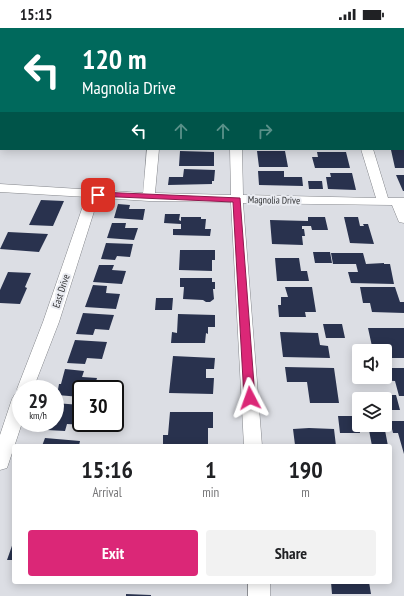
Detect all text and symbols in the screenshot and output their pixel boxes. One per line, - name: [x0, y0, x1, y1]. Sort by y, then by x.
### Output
- text: 15:15: [20, 5, 52, 24]
- text: 120 m: [82, 40, 146, 77]
- icon: left: [16, 44, 68, 96]
- text: Magnolia Drive: [82, 76, 176, 99]
- icon: left: [128, 120, 150, 142]
- icon: ahead: [170, 120, 192, 142]
- icon: ahead: [212, 120, 234, 142]
- icon: right: [254, 120, 276, 142]
- pin: [81, 178, 115, 212]
- icon: arrive: [87, 184, 109, 206]
- street label: Magnolia Drive: [248, 193, 300, 207]
- street label: East Drive: [49, 272, 73, 310]
- map controls: [352, 344, 392, 432]
- button: sound: [352, 344, 392, 384]
- position arrow: [229, 377, 271, 419]
- speed limit sign: 30: [72, 380, 124, 432]
- text: 29: [28, 388, 48, 414]
- button: layers: [352, 392, 392, 432]
- text: km/h: [29, 409, 47, 422]
- text: 15:16: [81, 454, 133, 485]
- text: 1: [205, 454, 216, 485]
- text: 190: [288, 454, 323, 485]
- text: Arrival: [92, 484, 122, 501]
- text: min: [202, 484, 219, 501]
- text: m: [301, 484, 310, 501]
- button: Exit: [28, 530, 198, 576]
- button: Share: [206, 530, 376, 576]

